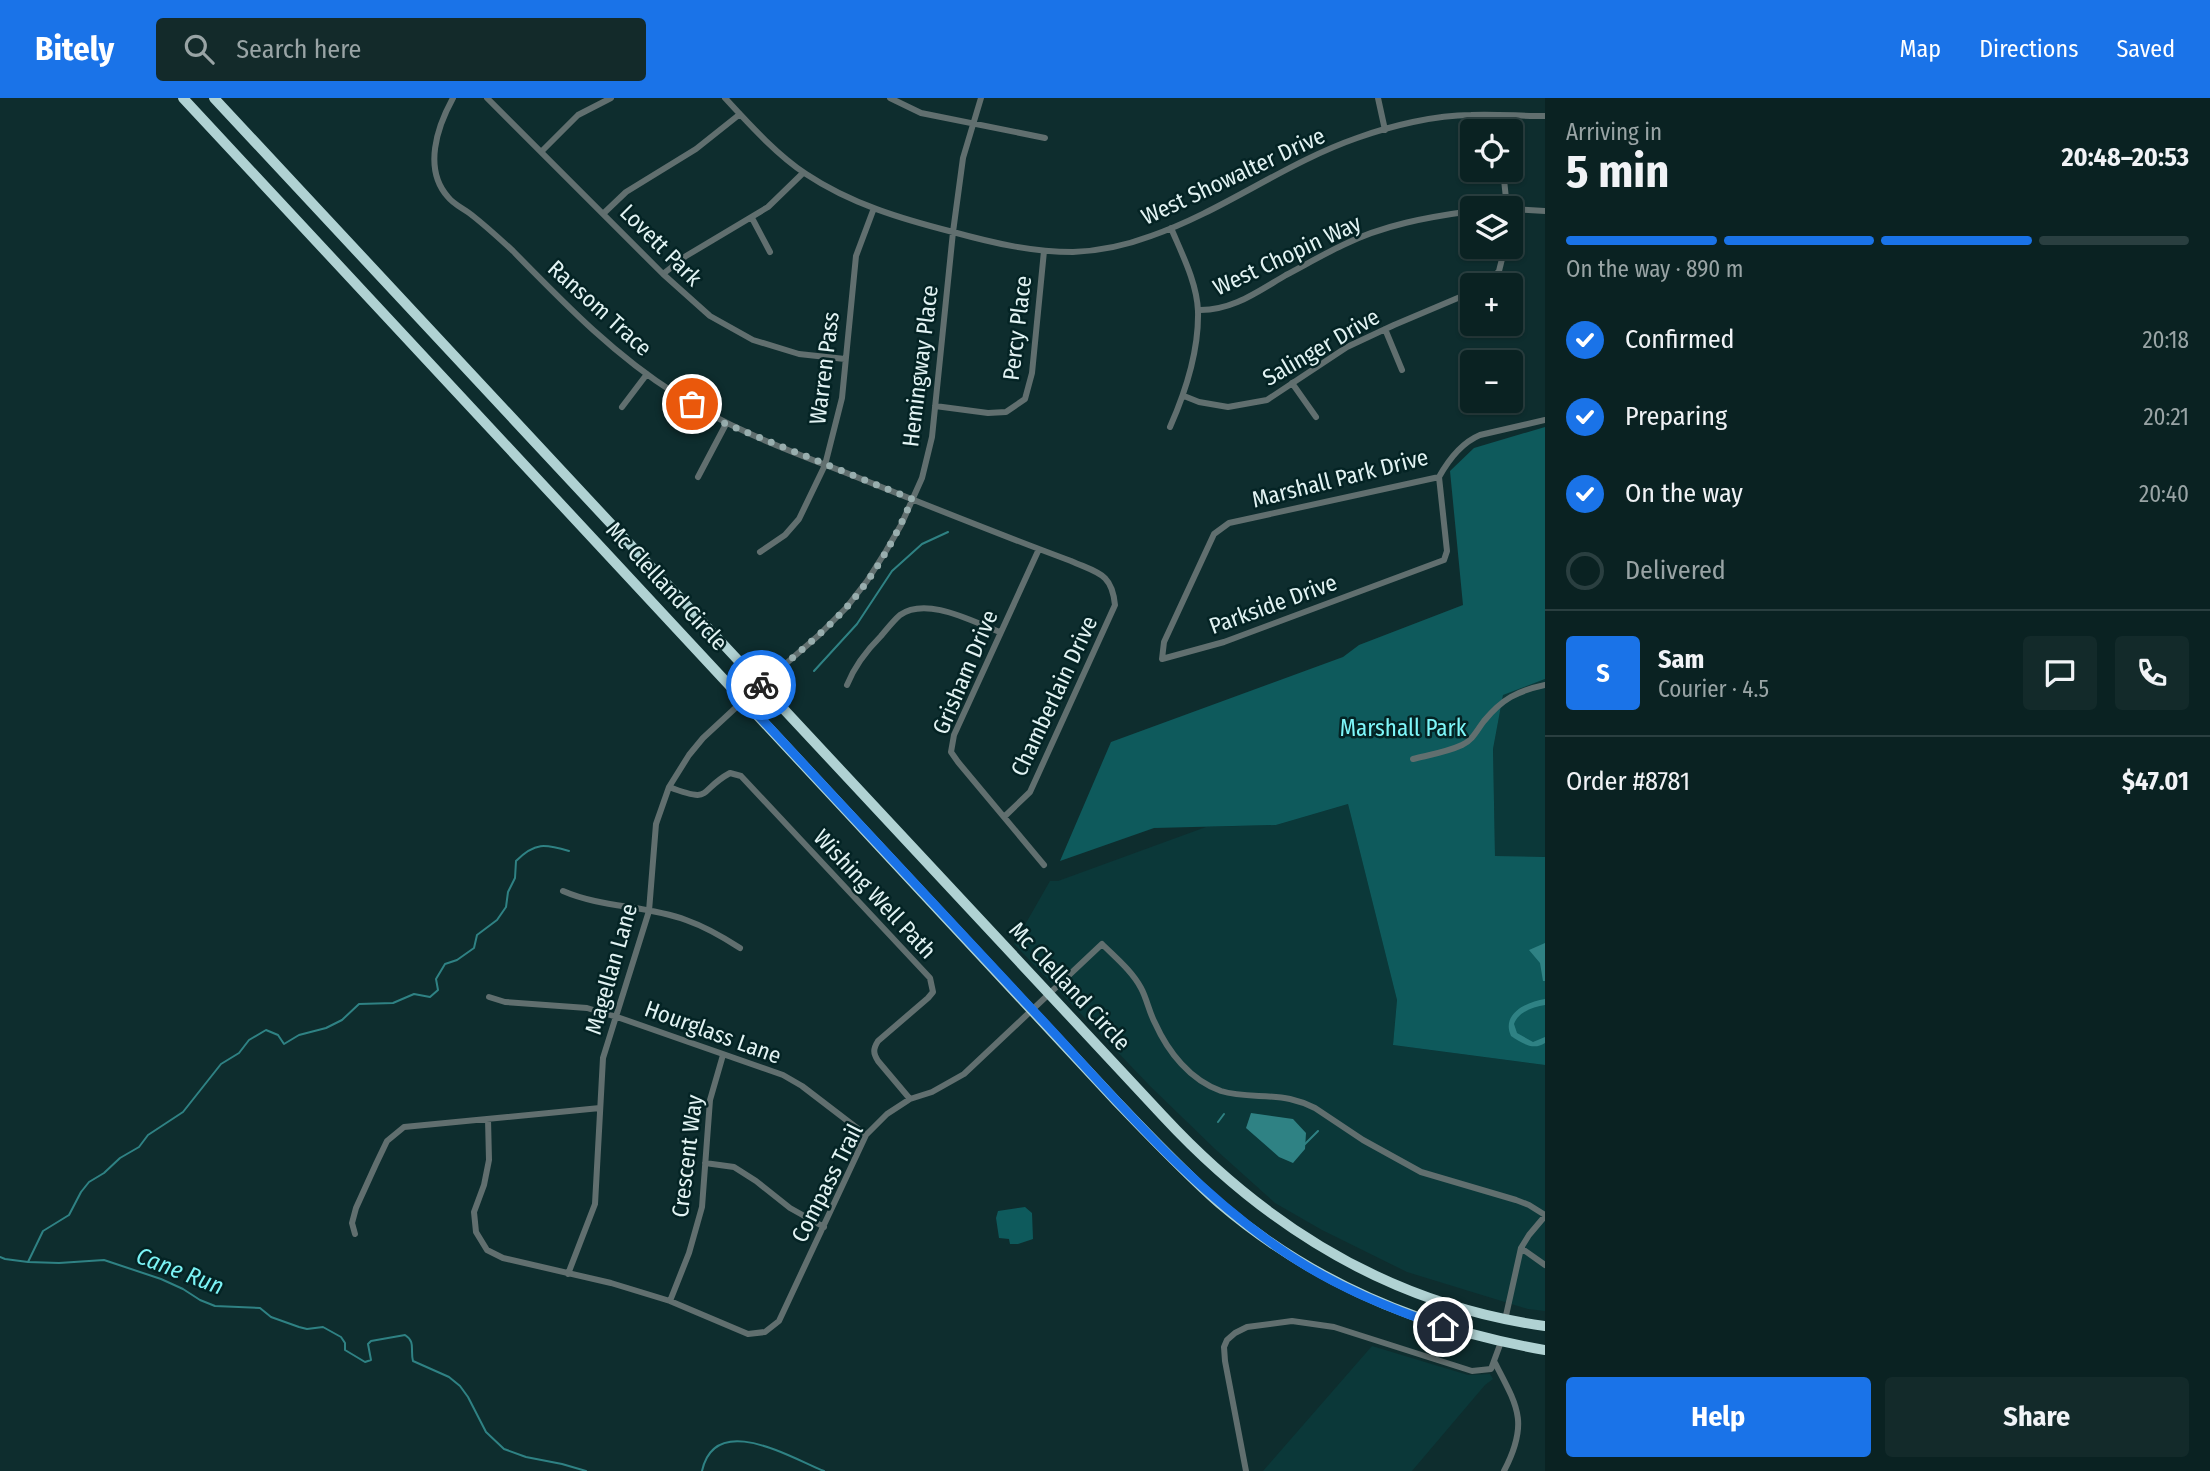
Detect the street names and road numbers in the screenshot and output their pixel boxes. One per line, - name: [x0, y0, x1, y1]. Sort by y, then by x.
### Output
- street label: West Showalter Drive: [1137, 121, 1329, 231]
- street label: Lovett Park: [614, 198, 708, 292]
- street label: West Chopin Way: [1209, 208, 1366, 302]
- street label: Ransom Trace: [542, 254, 658, 362]
- street label: Percy Place: [997, 274, 1037, 382]
- street label: Hemingway Place: [896, 283, 944, 449]
- street label: Salinger Drive: [1258, 302, 1384, 392]
- street label: Warren Pass: [803, 310, 845, 426]
- street label: Marshall Park Drive: [1249, 443, 1431, 513]
- street label: Mc Clelland Circle: [600, 516, 734, 656]
- street label: Parkside Drive: [1205, 568, 1341, 640]
- street label: Grisham Drive: [926, 606, 1004, 738]
- street label: Chamberlain Drive: [1005, 612, 1103, 780]
- street label: Wishing Well Path: [808, 823, 942, 965]
- street label: Magellan Lane: [579, 900, 643, 1038]
- street label: Mc Clelland Circle: [1003, 916, 1137, 1056]
- street label: Hourglass Lane: [641, 994, 785, 1070]
- street label: Crescent Way: [666, 1092, 709, 1219]
- street label: Compass Trail: [785, 1119, 869, 1247]

